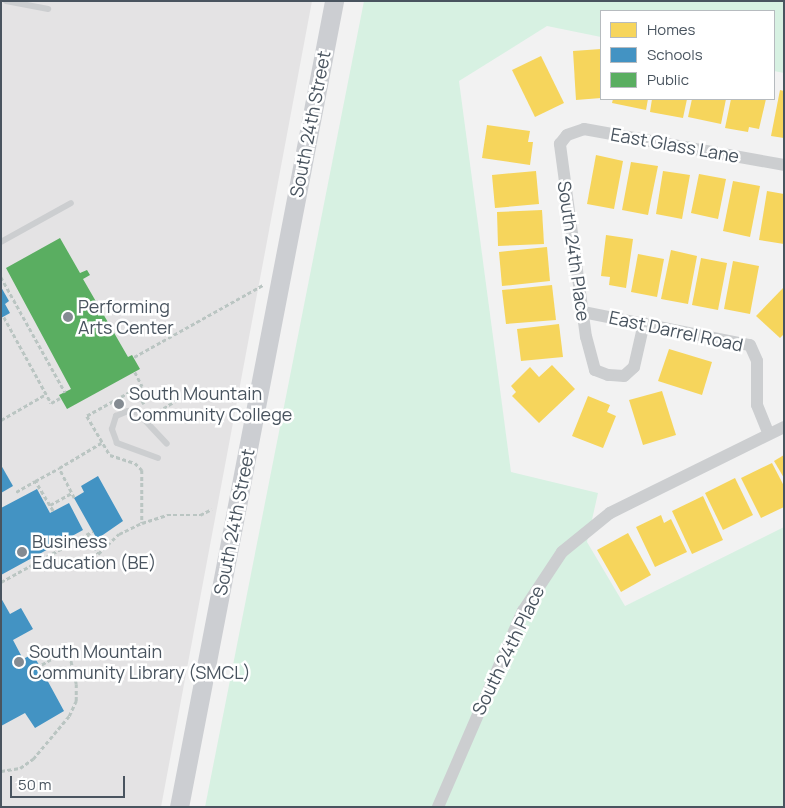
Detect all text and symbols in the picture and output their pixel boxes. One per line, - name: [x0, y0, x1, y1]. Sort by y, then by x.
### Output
- legend: [600, 10, 775, 100]
- text: Homes: [647, 19, 695, 40]
- text: Schools: [647, 44, 703, 65]
- street label: South 24th Street: [285, 49, 335, 199]
- text: Public: [647, 69, 689, 90]
- street label: East Glass Lane: [609, 123, 741, 167]
- street label: South 24th Place: [553, 180, 595, 322]
- place label: Performing Arts Center: [78, 296, 174, 338]
- street label: East Darrel Road: [607, 306, 745, 356]
- marker: Performing Arts Center: [62, 311, 74, 323]
- place label: South Mountain Community College: [129, 383, 292, 426]
- marker: South Mountain Community College: [113, 398, 125, 410]
- street label: South 24th Street: [209, 447, 259, 597]
- place label: Business Education (BE): [32, 531, 156, 574]
- marker: Business Education (BE): [16, 546, 28, 558]
- street label: South 24th Place: [467, 582, 549, 718]
- place label: South Mountain Community Library (SMCL): [29, 641, 251, 684]
- marker: South Mountain Community Library (SMCL): [13, 656, 25, 668]
- scale bar: [12, 766, 128, 798]
- text: 50 m: [18, 774, 52, 795]

